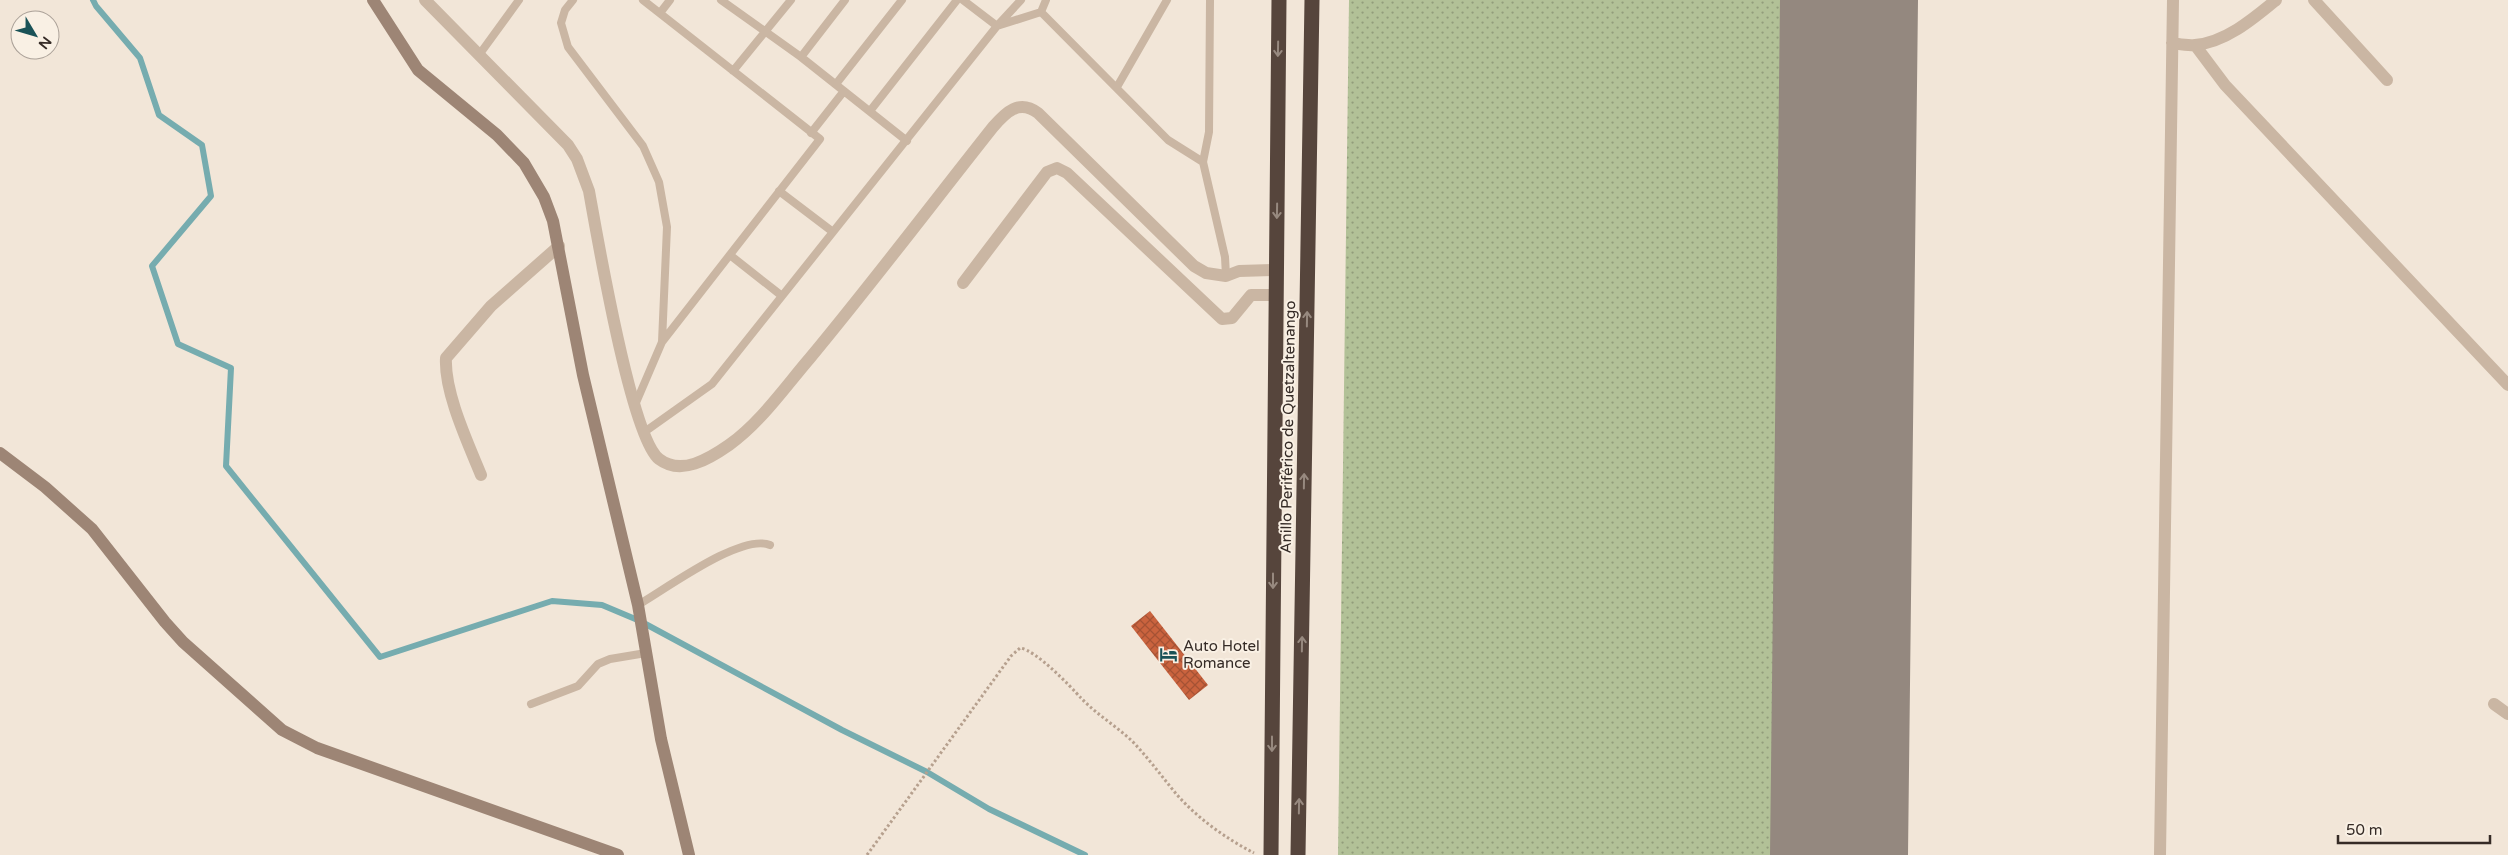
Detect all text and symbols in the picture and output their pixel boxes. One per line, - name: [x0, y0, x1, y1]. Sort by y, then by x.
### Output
- north arrow: [10, 10, 60, 60]
- text: N: [35, 33, 55, 52]
- one-way arrow: [1273, 40, 1283, 56]
- one-way arrow: [1272, 202, 1282, 219]
- street label: Anillo Periférico de Quetzaltenango: [1277, 300, 1299, 554]
- one-way arrow: [1302, 311, 1312, 328]
- one-way arrow: [1299, 474, 1309, 490]
- one-way arrow: [1268, 572, 1278, 589]
- one-way arrow: [1297, 636, 1306, 652]
- place label: Auto Hotel Romance: [1183, 637, 1260, 672]
- hotel icon: Auto Hotel Romance: [1159, 645, 1179, 665]
- one-way arrow: [1267, 735, 1277, 751]
- one-way arrow: [1294, 799, 1304, 815]
- scale bar: [2338, 812, 2490, 844]
- text: 50 m: [2346, 821, 2383, 839]

